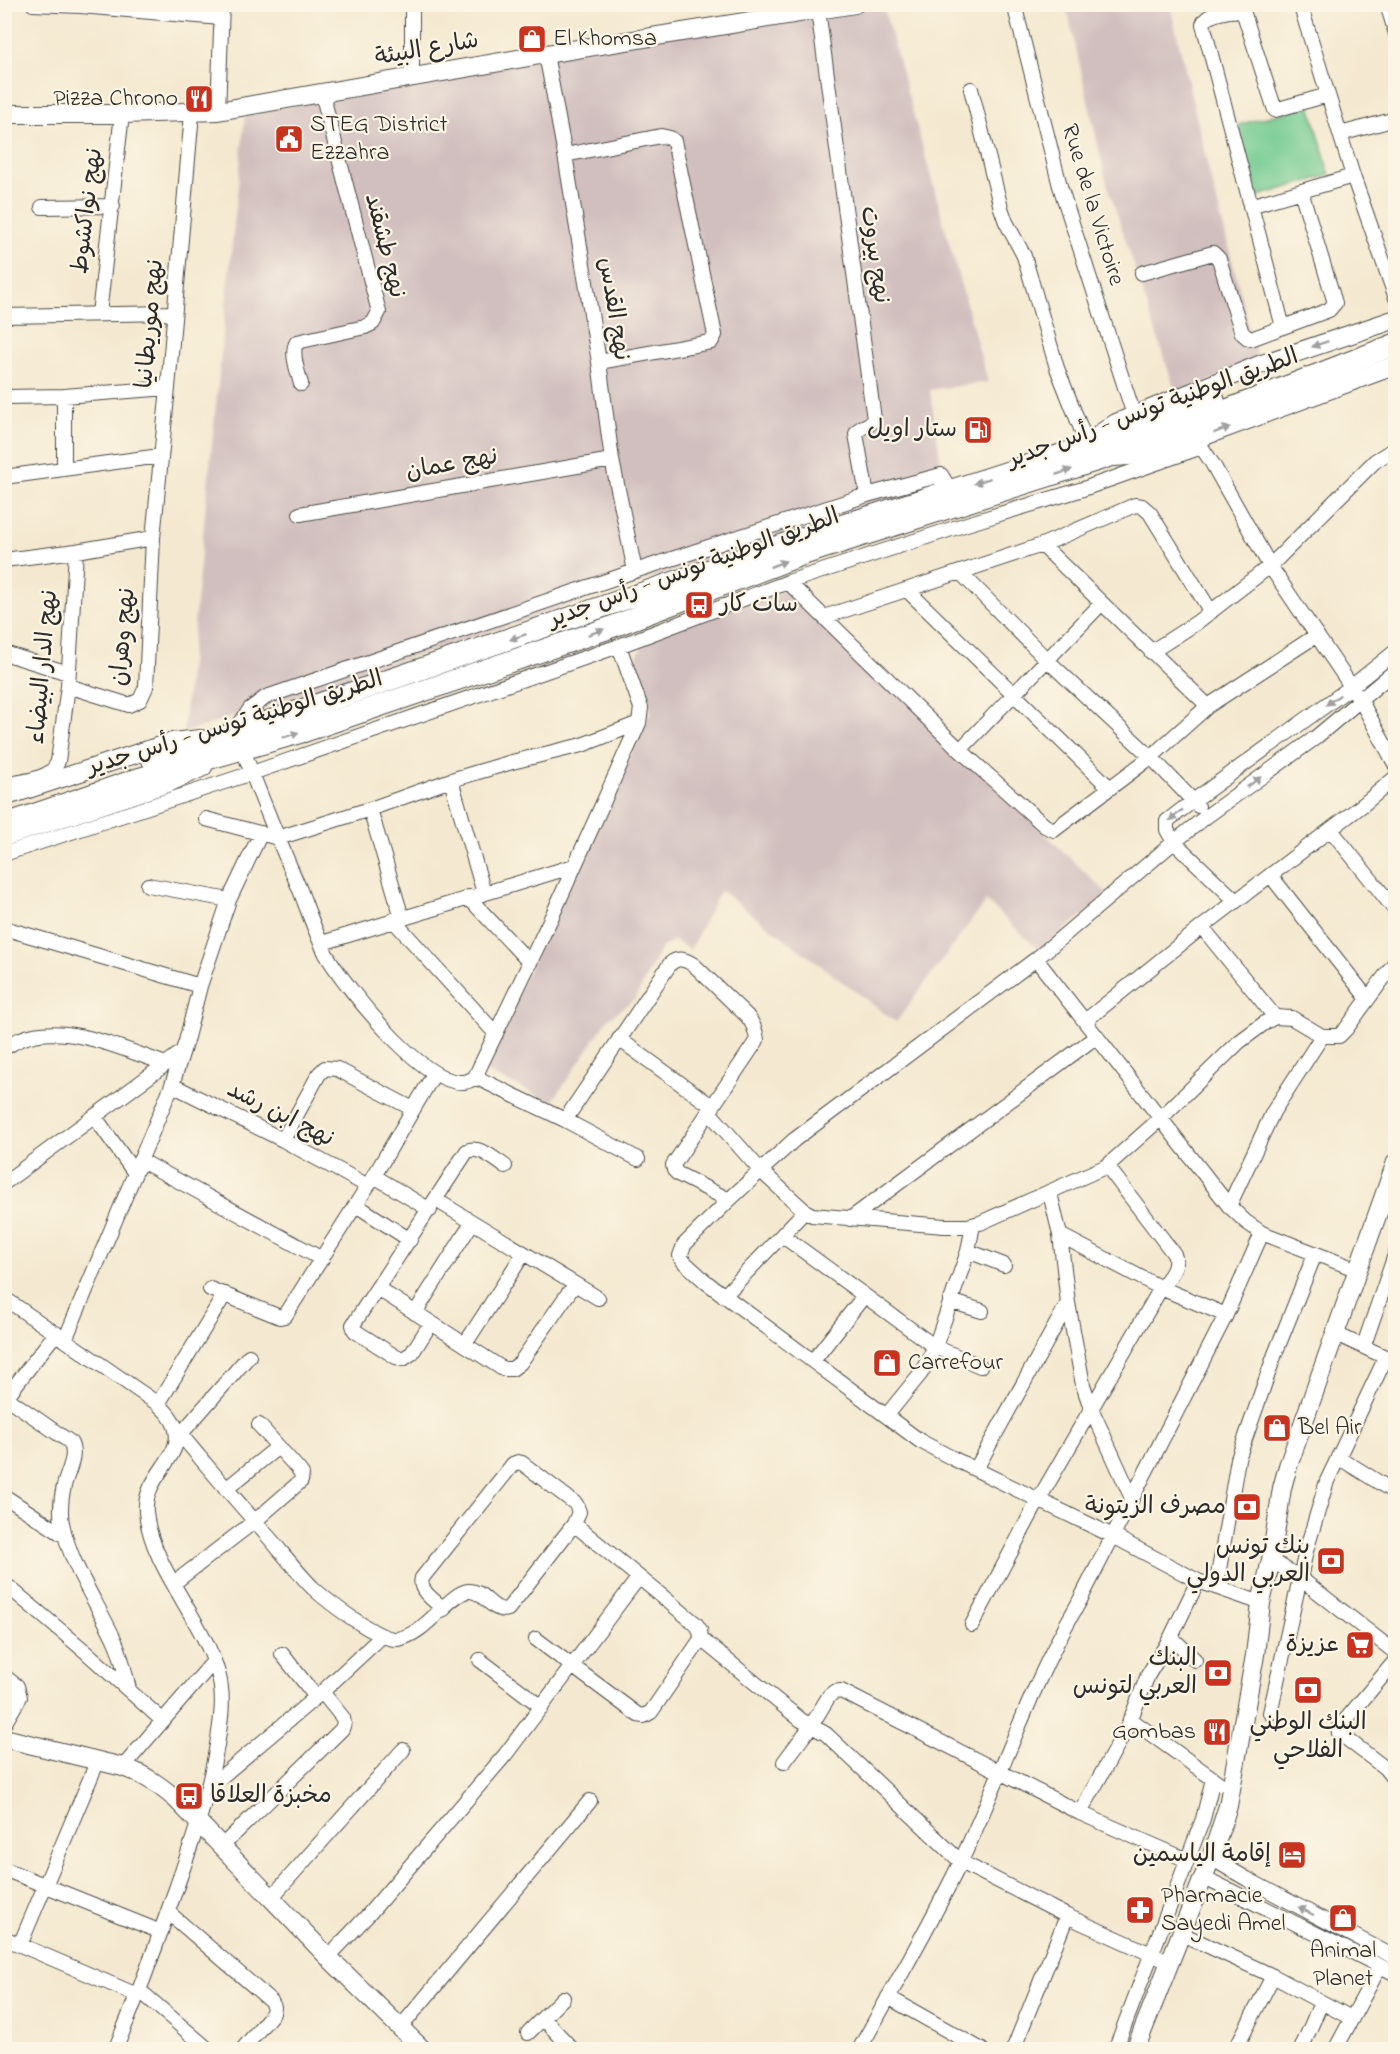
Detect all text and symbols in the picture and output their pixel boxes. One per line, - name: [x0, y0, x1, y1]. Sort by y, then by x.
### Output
- place label: El Khomsa: [553, 22, 657, 57]
- shop icon: El Khomsa: [516, 23, 548, 55]
- street label: شارع البيئة: [372, 24, 482, 76]
- place label: Pizza Chrono: [53, 82, 178, 117]
- restaurant icon: Pizza Chrono: [183, 83, 215, 115]
- place label: STEG District Ezzahra: [310, 108, 447, 171]
- street label: Rue de la Victoire: [1051, 120, 1133, 290]
- public building icon: STEG District Ezzahra: [273, 123, 305, 155]
- street label: نهج نواكشوط: [63, 146, 113, 276]
- street label: نهج طشقند: [354, 190, 414, 302]
- street label: نهج بيروت: [850, 204, 898, 306]
- street label: نهج القدس: [588, 255, 638, 363]
- street label: نهج موريطانيا: [128, 258, 174, 390]
- street label: الطريق الوطنية تونس - رأس جدير: [1000, 340, 1304, 479]
- one-way arrow: [1311, 340, 1329, 350]
- place label: ستار اويل: [867, 413, 957, 448]
- fuel station icon: ستار اويل: [962, 414, 994, 446]
- one-way arrow: [1213, 424, 1231, 434]
- street label: نهج عمان: [403, 440, 501, 490]
- one-way arrow: [1055, 466, 1073, 476]
- one-way arrow: [973, 476, 991, 486]
- street label: الطريق الوطنية تونس - رأس جدير: [541, 500, 845, 639]
- one-way arrow: [769, 559, 787, 568]
- street label: نهج وهران: [102, 586, 146, 688]
- street label: نهج الدار البيضاء: [20, 588, 68, 746]
- place label: سات كار: [718, 588, 798, 623]
- bus stop icon: سات كار: [683, 589, 715, 621]
- one-way arrow: [587, 627, 605, 637]
- one-way arrow: [509, 632, 527, 642]
- street label: الطريق الوطنية تونس - رأس جدير: [81, 662, 387, 786]
- one-way arrow: [1325, 694, 1341, 706]
- one-way arrow: [282, 730, 300, 739]
- one-way arrow: [1246, 776, 1262, 788]
- one-way arrow: [1168, 808, 1183, 821]
- street label: نهج ابن رشد: [220, 1073, 340, 1157]
- place label: Carrefour: [908, 1346, 1004, 1381]
- shop icon: Carrefour: [871, 1347, 903, 1379]
- place label: Bel Air: [1297, 1411, 1362, 1446]
- shop icon: Bel Air: [1261, 1412, 1293, 1444]
- place label: مصرف الزيتونة: [1085, 1490, 1226, 1525]
- bank icon: مصرف الزيتونة: [1231, 1491, 1263, 1523]
- place label: بنك تونس العربي الدولي: [1186, 1530, 1310, 1594]
- bank icon: بنك تونس العربي الدولي: [1315, 1545, 1347, 1577]
- place label: عزيزة: [1285, 1628, 1339, 1663]
- supermarket icon: عزيزة: [1344, 1629, 1376, 1661]
- place label: البنك العربي لتونس: [1073, 1642, 1197, 1706]
- bank icon: البنك العربي لتونس: [1202, 1657, 1234, 1689]
- bank icon: البنك الوطني الفلاحي: [1292, 1674, 1324, 1706]
- place label: البنك الوطني الفلاحي: [1249, 1706, 1367, 1770]
- place label: Gombas: [1112, 1715, 1196, 1750]
- restaurant icon: Gombas: [1201, 1716, 1233, 1748]
- place label: مخبزة العلاقا: [210, 1779, 332, 1814]
- bus stop icon: مخبزة العلاقا: [173, 1780, 205, 1812]
- place label: إقامة الياسمين: [1133, 1838, 1271, 1873]
- hotel icon: إقامة الياسمين: [1276, 1839, 1308, 1871]
- place label: Pharmacie Sayedi Amel: [1161, 1879, 1285, 1943]
- pharmacy icon: Pharmacie Sayedi Amel: [1124, 1894, 1156, 1926]
- shop icon: Animal Planet: [1327, 1902, 1359, 1934]
- one-way arrow: [1298, 1906, 1315, 1916]
- place label: Animal Planet: [1310, 1934, 1376, 1997]

